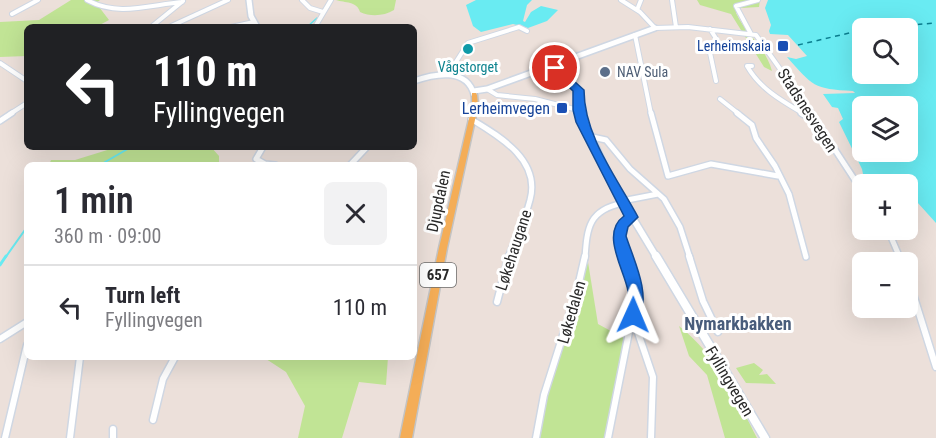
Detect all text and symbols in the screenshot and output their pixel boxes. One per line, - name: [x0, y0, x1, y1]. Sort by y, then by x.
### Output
- map controls: [852, 18, 918, 318]
- button: search: [852, 18, 918, 84]
- place label: Lerheimskaia: [697, 38, 771, 54]
- marker: Lerheimskaia: [776, 39, 790, 53]
- marker: Vågstorget: [461, 42, 475, 56]
- pin: [529, 42, 580, 93]
- text: 110 m: [153, 47, 258, 96]
- icon: left: [54, 48, 132, 126]
- icon: arrive: [538, 51, 571, 84]
- place label: Vågstorget: [438, 59, 498, 75]
- place label: NAV Sula: [617, 64, 668, 80]
- marker: NAV Sula: [598, 65, 612, 79]
- street label: Stadsnesvegen: [774, 65, 842, 156]
- button: layers: [852, 96, 918, 162]
- text: Fyllingvegen: [153, 97, 285, 129]
- place label: Lerheimvegen: [462, 99, 550, 118]
- marker: Lerheimvegen: [555, 101, 569, 115]
- street label: Djupdalen: [423, 168, 454, 234]
- button: +: [852, 174, 918, 240]
- text: 1 min: [54, 180, 134, 222]
- button: close: [324, 182, 387, 245]
- street label: Løkehaugane: [491, 207, 536, 293]
- text: 360 m · 09:00: [54, 224, 161, 248]
- button: −: [852, 252, 918, 318]
- road number: 657: [420, 263, 456, 287]
- street label: Løkedalen: [553, 278, 590, 346]
- text: Turn left: [105, 283, 180, 308]
- position arrow: [601, 283, 665, 347]
- icon: left: [54, 291, 87, 324]
- text: 110 m: [333, 295, 387, 320]
- text: Fyllingvegen: [105, 308, 203, 332]
- district label: Nymarkbakken: [684, 313, 792, 334]
- street label: Fyllingvegen: [701, 343, 758, 420]

